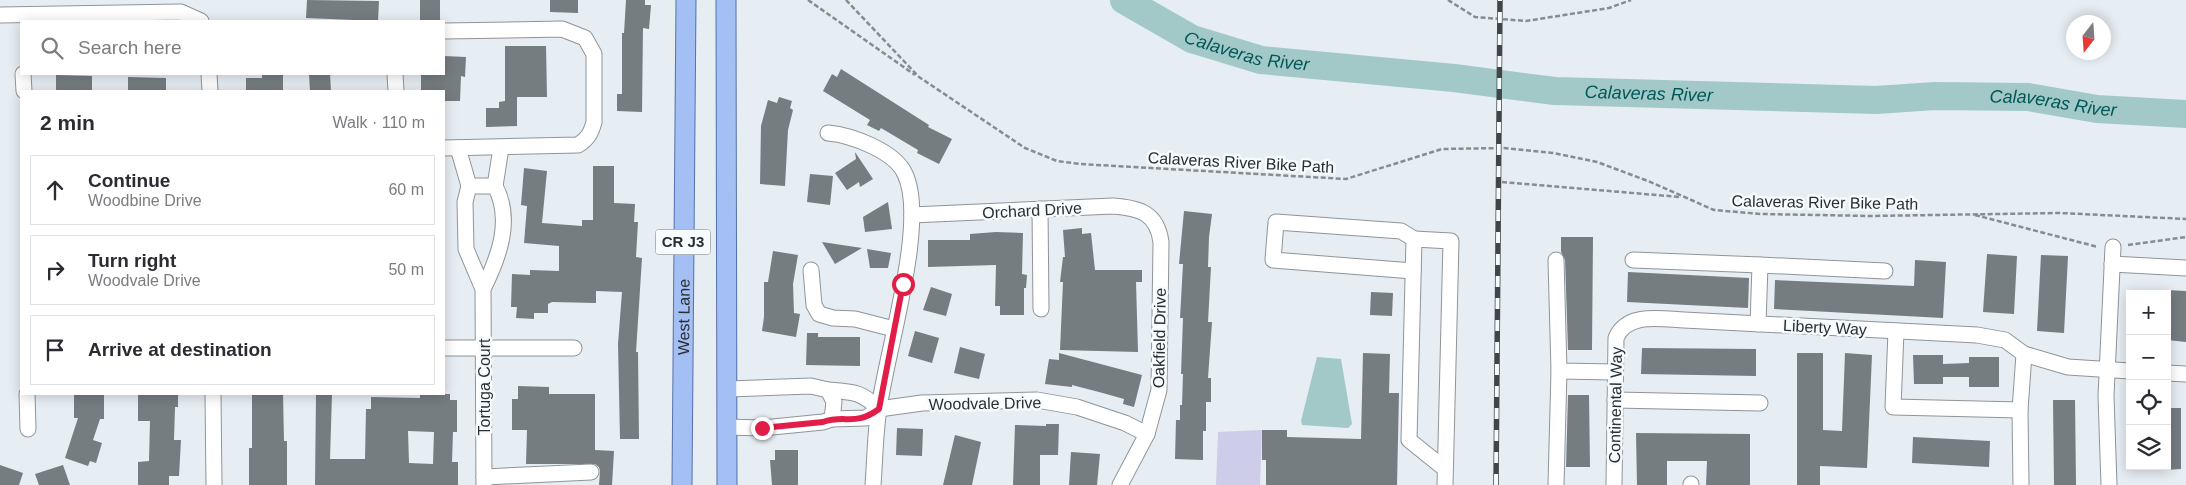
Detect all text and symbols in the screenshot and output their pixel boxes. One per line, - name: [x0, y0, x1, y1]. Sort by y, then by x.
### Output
- north arrow: [2066, 15, 2111, 60]
- search box: [20, 20, 445, 75]
- water label: Calaveras River: [1181, 27, 1311, 75]
- icon: search: [38, 34, 66, 62]
- text: Search here: [78, 37, 182, 58]
- water label: Calaveras River: [1584, 82, 1714, 105]
- water label: Calaveras River: [1989, 87, 2118, 120]
- text: 2 min: [40, 111, 95, 134]
- text: Walk · 110 m: [333, 114, 425, 131]
- street label: Calaveras River Bike Path: [1147, 149, 1335, 176]
- text: Continue: [88, 170, 170, 191]
- icon: ahead: [41, 176, 69, 204]
- text: 60 m: [388, 181, 424, 198]
- text: Woodbine Drive: [88, 192, 202, 209]
- street label: Calaveras River Bike Path: [1731, 192, 1919, 213]
- street label: Orchard Drive: [982, 199, 1082, 222]
- road number: CR J3: [656, 230, 710, 254]
- text: Turn right: [88, 250, 176, 271]
- icon: right: [41, 256, 69, 284]
- text: 50 m: [388, 261, 424, 278]
- text: Woodvale Drive: [88, 272, 201, 289]
- route start: [892, 273, 915, 296]
- street label: West Lane: [675, 279, 693, 355]
- street label: Oakfield Drive: [1150, 288, 1169, 388]
- map controls: [2126, 290, 2171, 470]
- button: +: [2126, 290, 2171, 335]
- street label: Liberty Way: [1783, 317, 1867, 338]
- button: −: [2126, 335, 2171, 380]
- icon: arrive: [41, 336, 69, 364]
- street label: Tortuga Court: [476, 338, 493, 435]
- text: Arrive at destination: [88, 339, 272, 360]
- street label: Continental Way: [1606, 346, 1625, 464]
- button: locate: [2126, 380, 2171, 425]
- street label: Woodvale Drive: [929, 394, 1042, 413]
- route end: [751, 417, 774, 440]
- button: layers: [2126, 425, 2171, 470]

